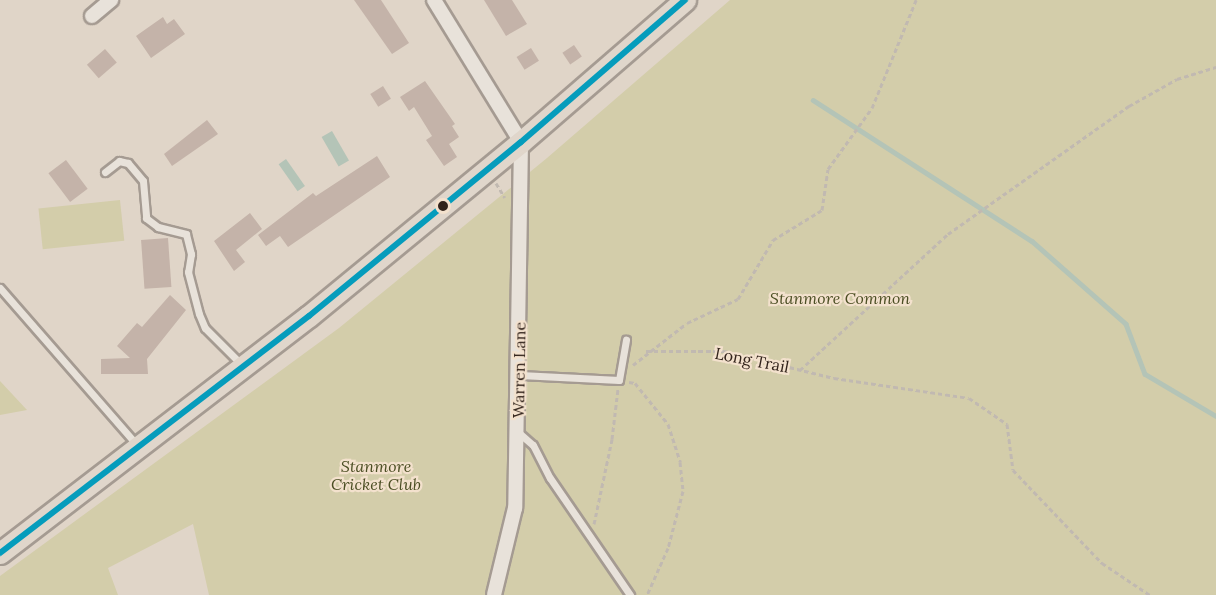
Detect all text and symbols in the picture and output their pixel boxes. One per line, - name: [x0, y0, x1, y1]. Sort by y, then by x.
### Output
- unlabelled marker: [437, 200, 449, 212]
- park label: Stanmore Common: [770, 288, 910, 308]
- street label: Warren Lane: [509, 322, 529, 418]
- street label: Long Trail: [713, 343, 791, 377]
- park label: Stanmore Cricket Club: [331, 456, 421, 494]

